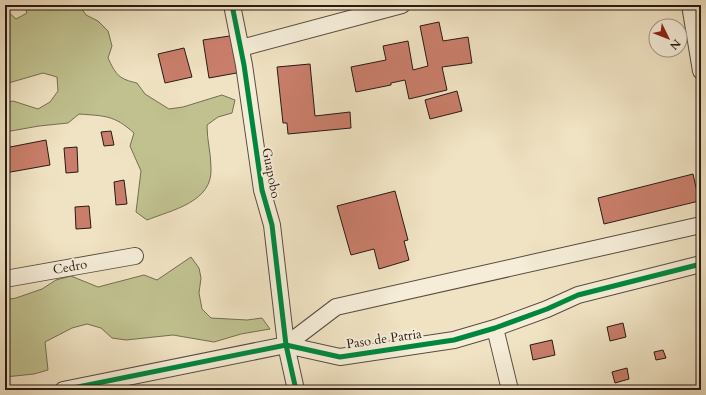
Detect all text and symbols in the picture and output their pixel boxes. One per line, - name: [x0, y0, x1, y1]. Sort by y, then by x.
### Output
- north arrow: [648, 18, 688, 58]
- text: N: [666, 36, 684, 53]
- street label: Guapobo: [257, 146, 285, 200]
- street label: Cedro: [51, 255, 89, 279]
- street label: Paso de Patria: [345, 325, 423, 353]

